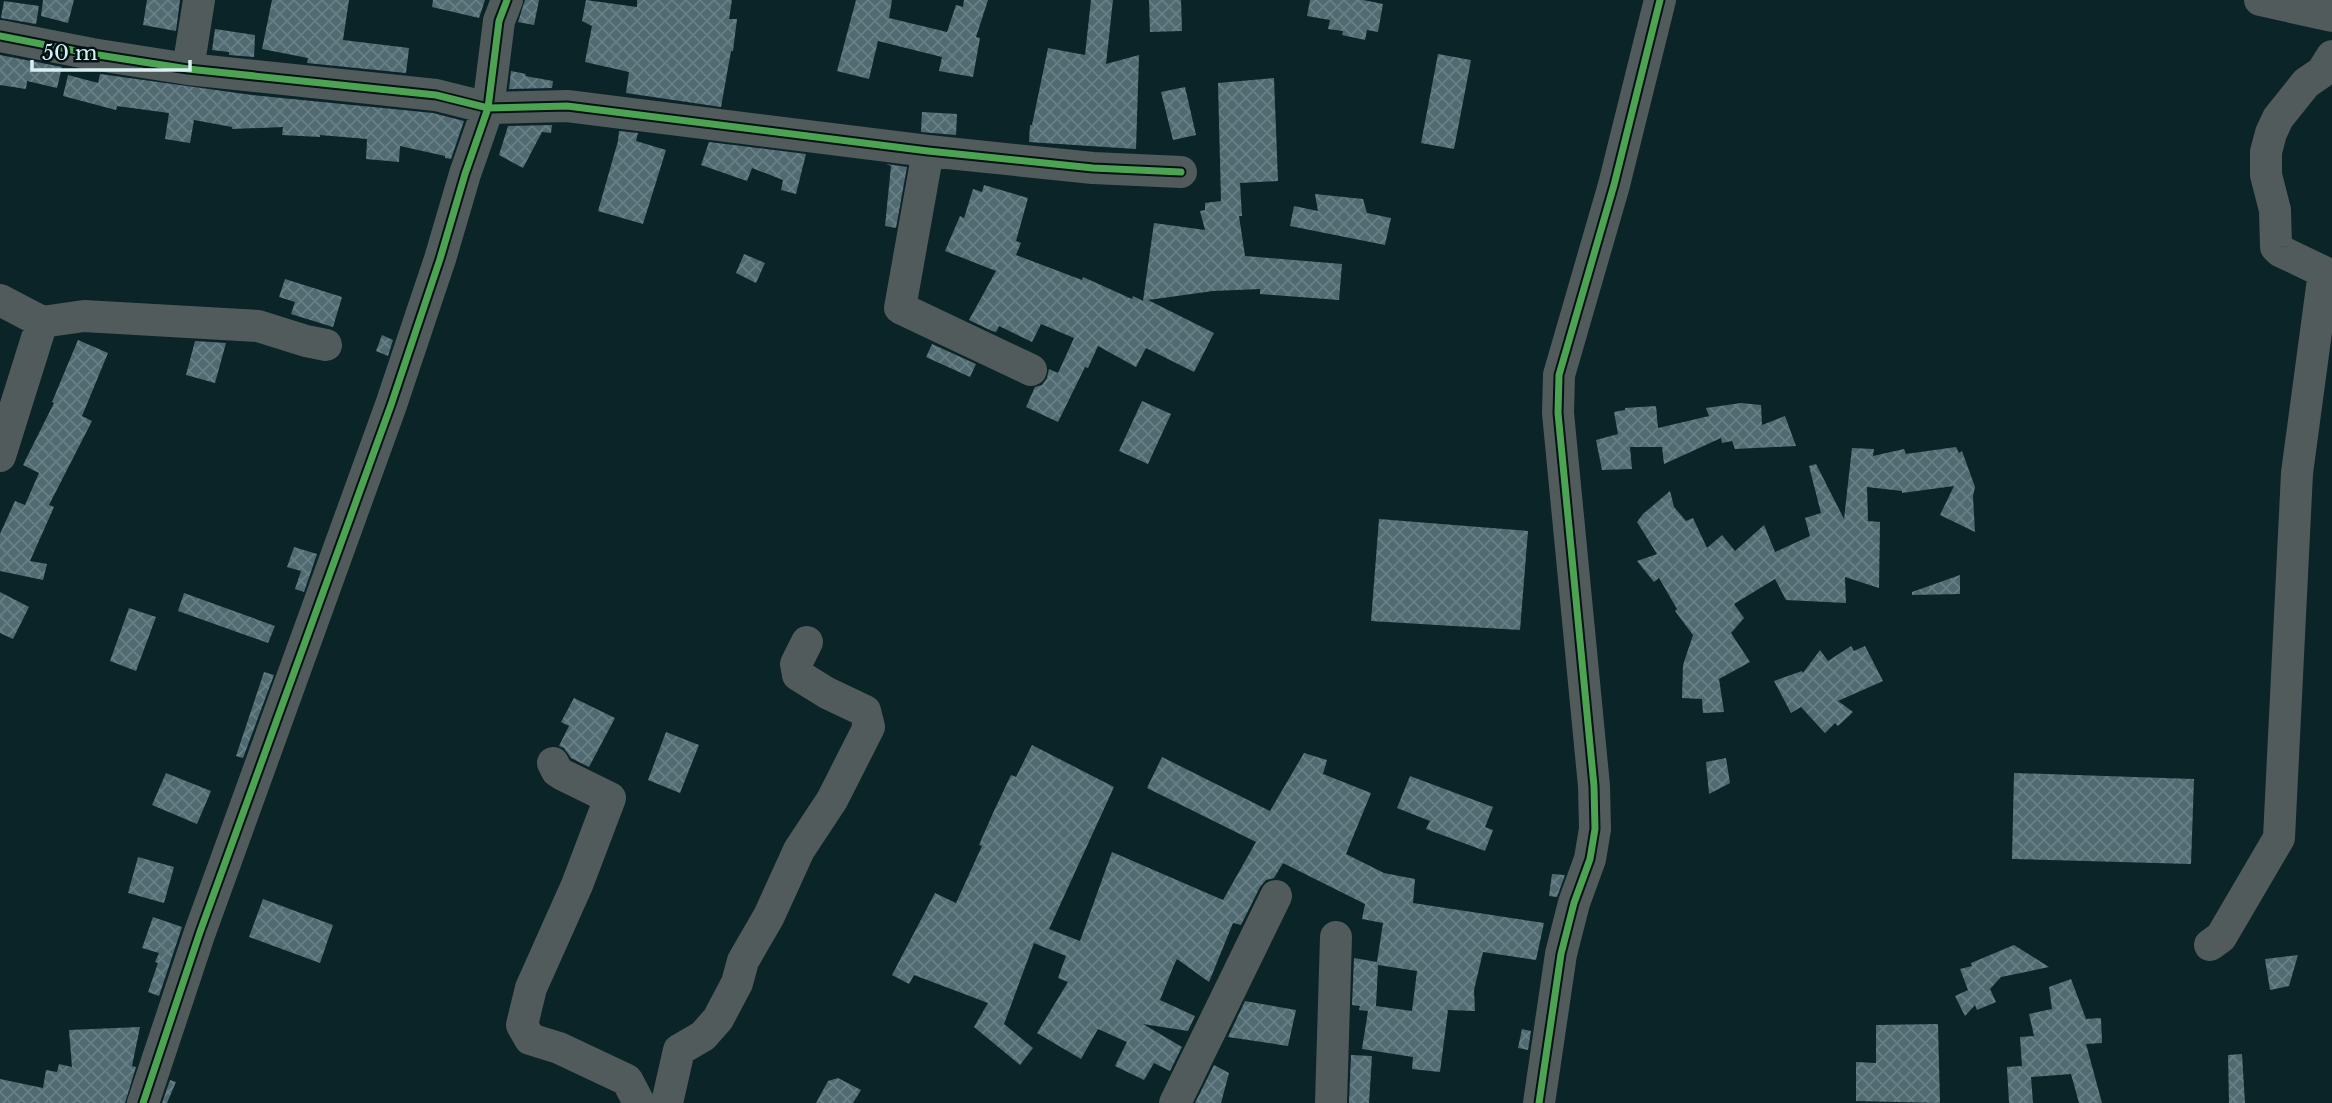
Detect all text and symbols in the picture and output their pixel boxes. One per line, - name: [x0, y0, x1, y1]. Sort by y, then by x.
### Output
- scale bar: [32, 28, 189, 72]
- text: 50 m: [42, 40, 98, 66]

